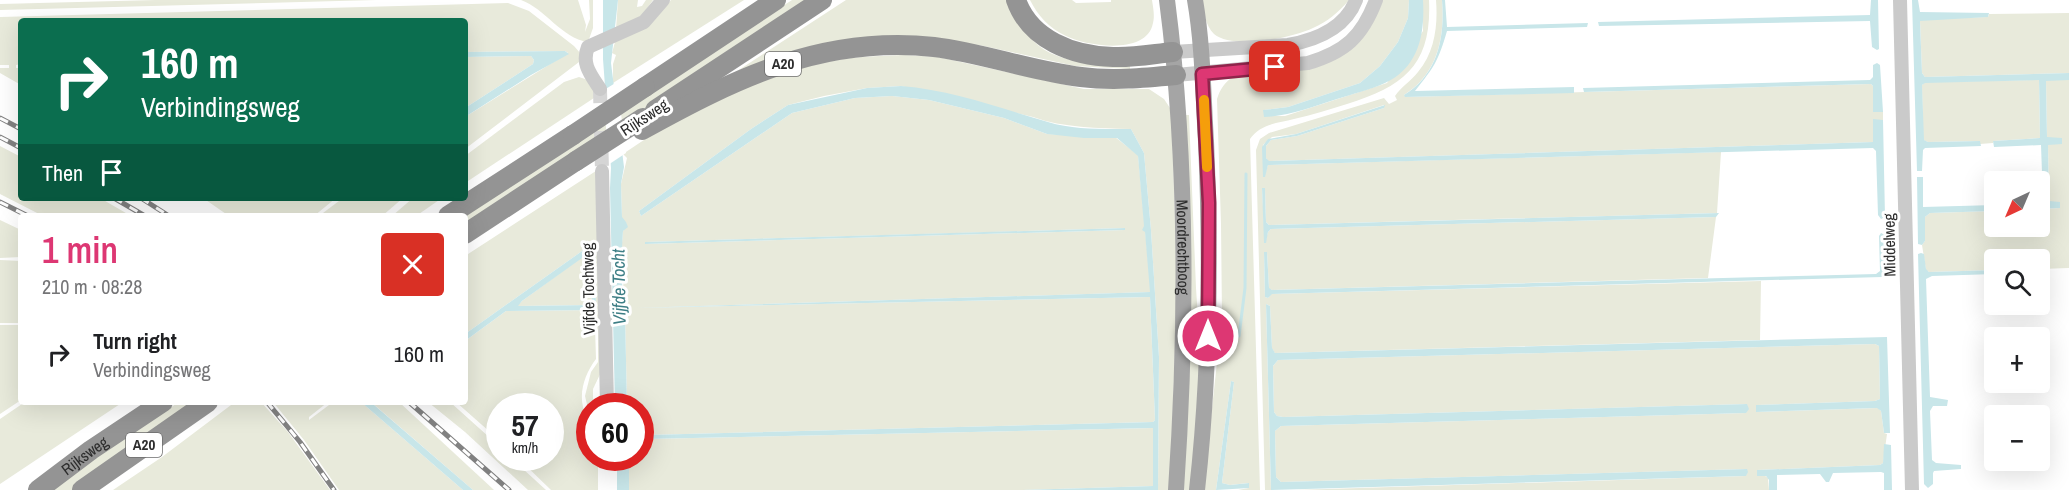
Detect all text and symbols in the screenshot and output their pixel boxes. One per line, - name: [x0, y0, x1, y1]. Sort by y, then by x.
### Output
- text: 160 m: [141, 35, 239, 91]
- pin: [1249, 41, 1300, 92]
- icon: right: [42, 42, 120, 120]
- icon: arrive: [1258, 50, 1291, 83]
- road number: A20: [765, 52, 801, 76]
- text: Verbindingsweg: [141, 89, 300, 125]
- street label: Rijksweg: [616, 93, 673, 141]
- icon: arrive: [95, 156, 128, 189]
- text: Then: [42, 158, 83, 188]
- north arrow: [1984, 171, 2050, 237]
- map controls: [1984, 171, 2050, 471]
- street label: Moordrechtboog: [1172, 199, 1195, 296]
- street label: Middelweg: [1877, 212, 1901, 277]
- text: 1 min: [42, 226, 118, 274]
- button: close: [381, 233, 444, 296]
- street label: Vijfde Tochtweg: [576, 242, 600, 335]
- water label: Vijfde Tocht: [605, 248, 632, 325]
- button: search: [1984, 249, 2050, 315]
- text: 210 m · 08:28: [42, 273, 142, 300]
- position arrow: [1176, 304, 1240, 368]
- text: Turn right: [93, 326, 177, 356]
- button: +: [1984, 327, 2050, 393]
- icon: right: [42, 338, 75, 371]
- text: 160 m: [394, 339, 444, 369]
- text: Verbindingsweg: [93, 356, 211, 383]
- speed limit sign: 60: [576, 393, 654, 471]
- text: 57: [511, 405, 539, 445]
- button: −: [1984, 405, 2050, 471]
- street label: Rijksweg: [56, 430, 113, 480]
- road number: A20: [126, 433, 162, 457]
- text: km/h: [512, 437, 538, 458]

